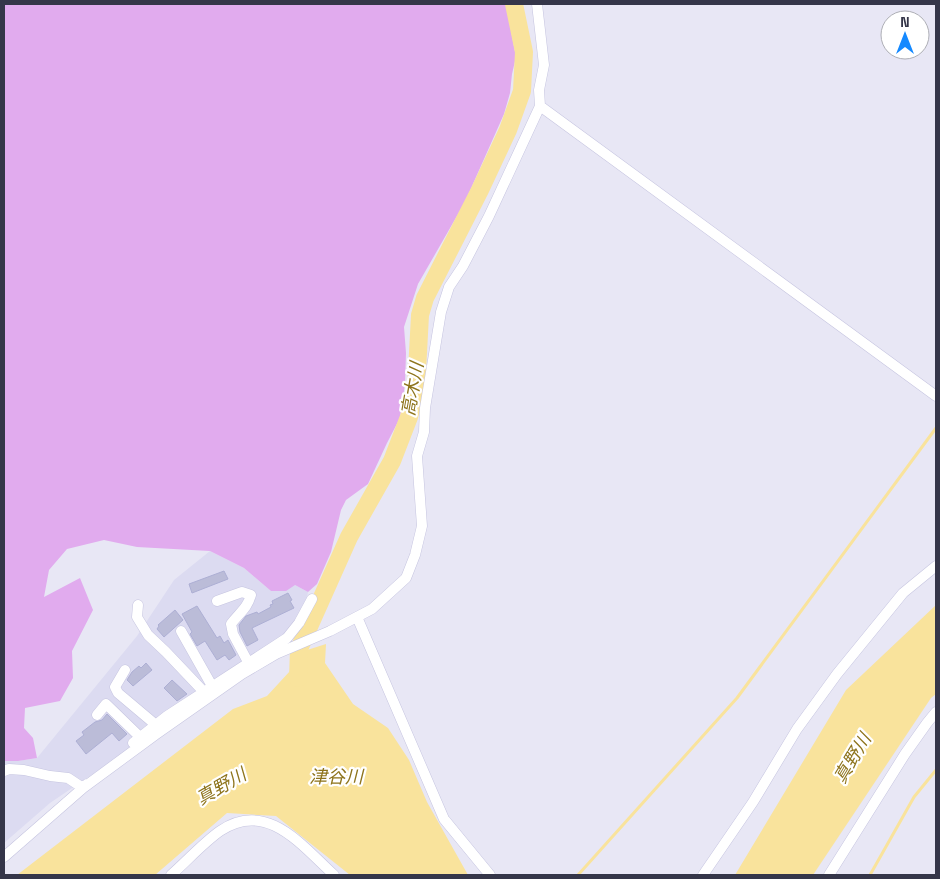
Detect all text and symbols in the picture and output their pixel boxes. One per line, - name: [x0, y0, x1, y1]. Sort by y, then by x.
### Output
- north arrow: [880, 10, 930, 60]
- text: N: [900, 13, 910, 31]
- water label: 高木川: [396, 358, 428, 418]
- water label: 真野川: [828, 727, 877, 787]
- water label: 真野川: [192, 762, 252, 809]
- water label: 津谷川: [309, 765, 365, 788]

